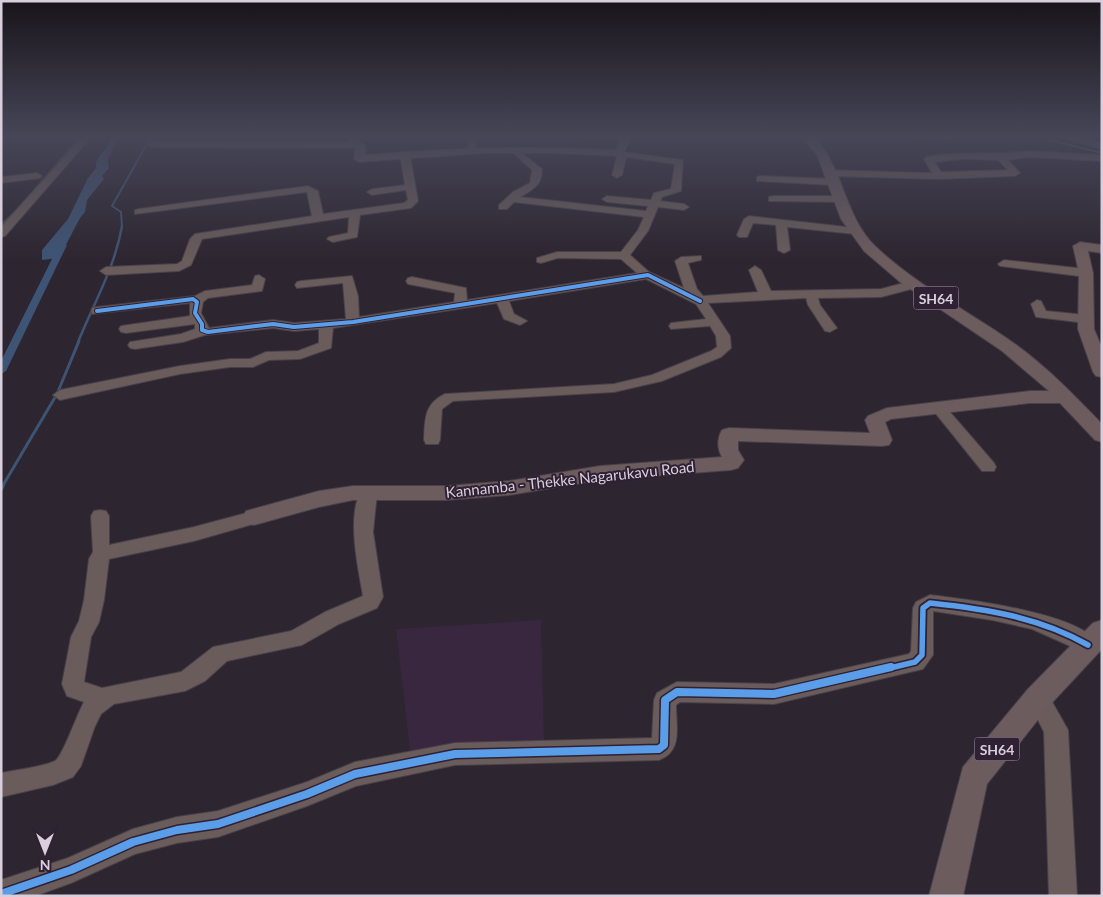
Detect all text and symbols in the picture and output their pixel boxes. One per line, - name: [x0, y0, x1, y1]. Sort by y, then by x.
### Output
- road number: SH64: [914, 286, 958, 310]
- street label: Kannamba - Thekke Nagarukavu Road: [445, 457, 695, 501]
- road number: SH64: [974, 738, 1020, 761]
- north arrow: [20, 827, 70, 877]
- text: N: [40, 857, 50, 874]

